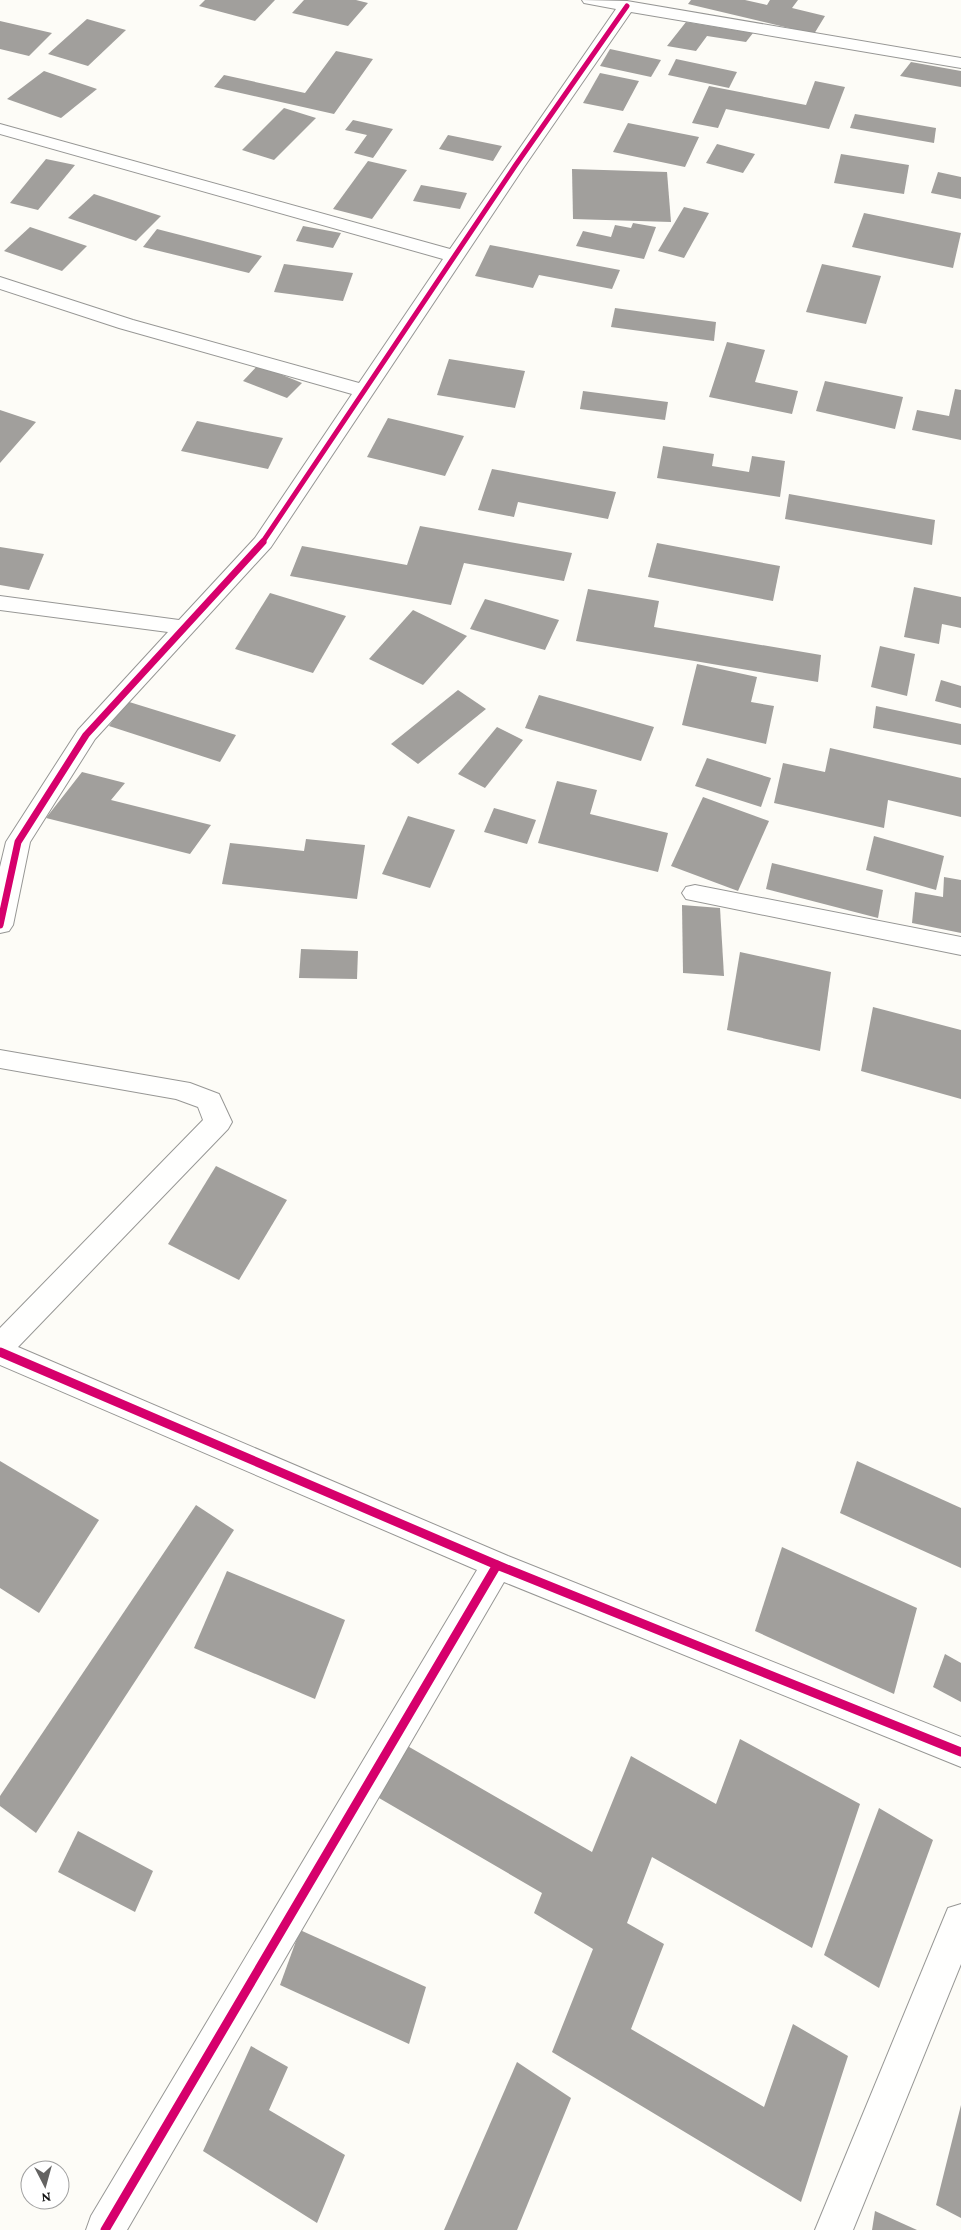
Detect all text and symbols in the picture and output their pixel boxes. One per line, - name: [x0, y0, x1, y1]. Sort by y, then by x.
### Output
- north arrow: [20, 2160, 70, 2210]
- text: N: [40, 2189, 52, 2206]

